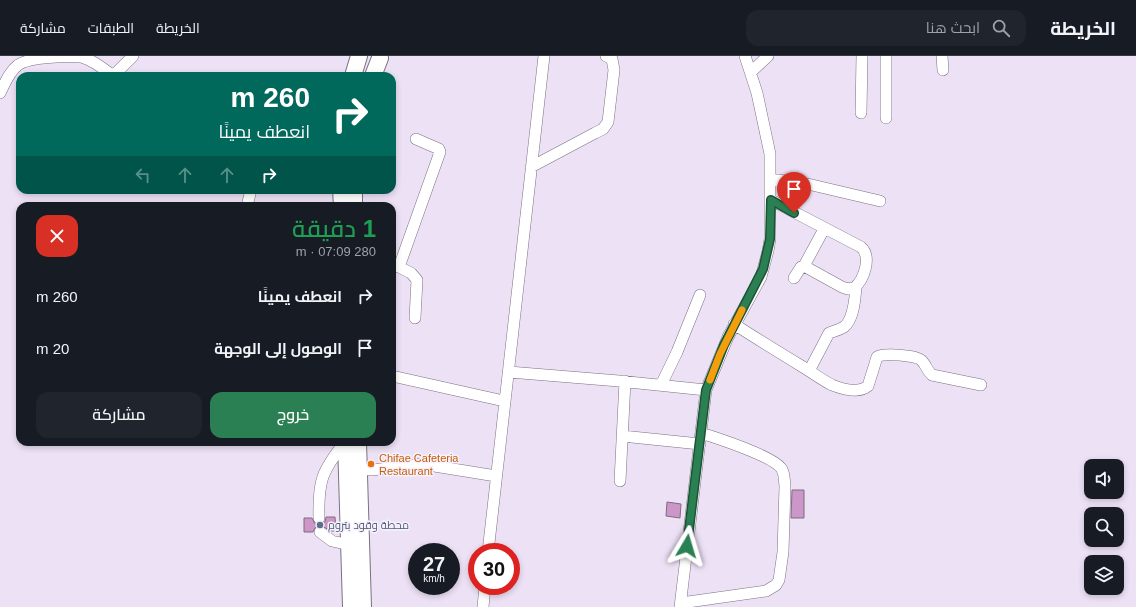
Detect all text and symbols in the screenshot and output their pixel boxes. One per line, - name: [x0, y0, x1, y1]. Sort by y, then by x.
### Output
- search box: [746, 10, 1026, 46]
- icon: search: [990, 17, 1012, 39]
- text: الخريطة: [1050, 18, 1116, 39]
- text: ابحث هنا: [926, 19, 980, 36]
- text: مشاركة: [20, 20, 66, 36]
- text: الطبقات: [88, 20, 134, 36]
- text: الخريطة: [156, 20, 200, 36]
- text: 260 m: [231, 82, 310, 113]
- icon: right: [324, 88, 376, 140]
- text: انعطف يمينًا: [219, 122, 310, 142]
- icon: left: [132, 164, 154, 186]
- icon: ahead: [174, 164, 196, 186]
- icon: ahead: [216, 164, 238, 186]
- icon: right: [258, 164, 280, 186]
- pin: [777, 172, 811, 213]
- icon: arrive: [783, 178, 805, 200]
- button: close: [36, 215, 78, 257]
- text: 1 دقيقة: [292, 215, 376, 242]
- text: 280 m · 07:09: [296, 244, 376, 259]
- icon: right: [354, 285, 376, 307]
- text: 260 m: [36, 288, 78, 305]
- text: انعطف يمينًا: [258, 288, 342, 305]
- icon: arrive: [354, 337, 376, 359]
- text: 20 m: [36, 340, 69, 357]
- text: الوصول إلى الوجهة: [214, 340, 342, 357]
- button: مشاركة: [36, 392, 202, 438]
- button: خروج: [210, 392, 376, 438]
- place label: Chifae Cafeteria Restaurant: [379, 452, 459, 477]
- marker: Chifae Cafeteria Restaurant: [366, 459, 376, 469]
- map controls: [1084, 459, 1124, 595]
- button: sound: [1084, 459, 1124, 499]
- button: search: [1084, 507, 1124, 547]
- place label: محطة وقود بتروم: [328, 519, 409, 533]
- marker: محطة وقود بتروم: [315, 520, 325, 530]
- position arrow: [666, 525, 708, 567]
- speed limit sign: 30: [468, 543, 520, 595]
- text: 27: [423, 553, 445, 575]
- button: layers: [1084, 555, 1124, 595]
- text: km/h: [423, 573, 445, 584]

